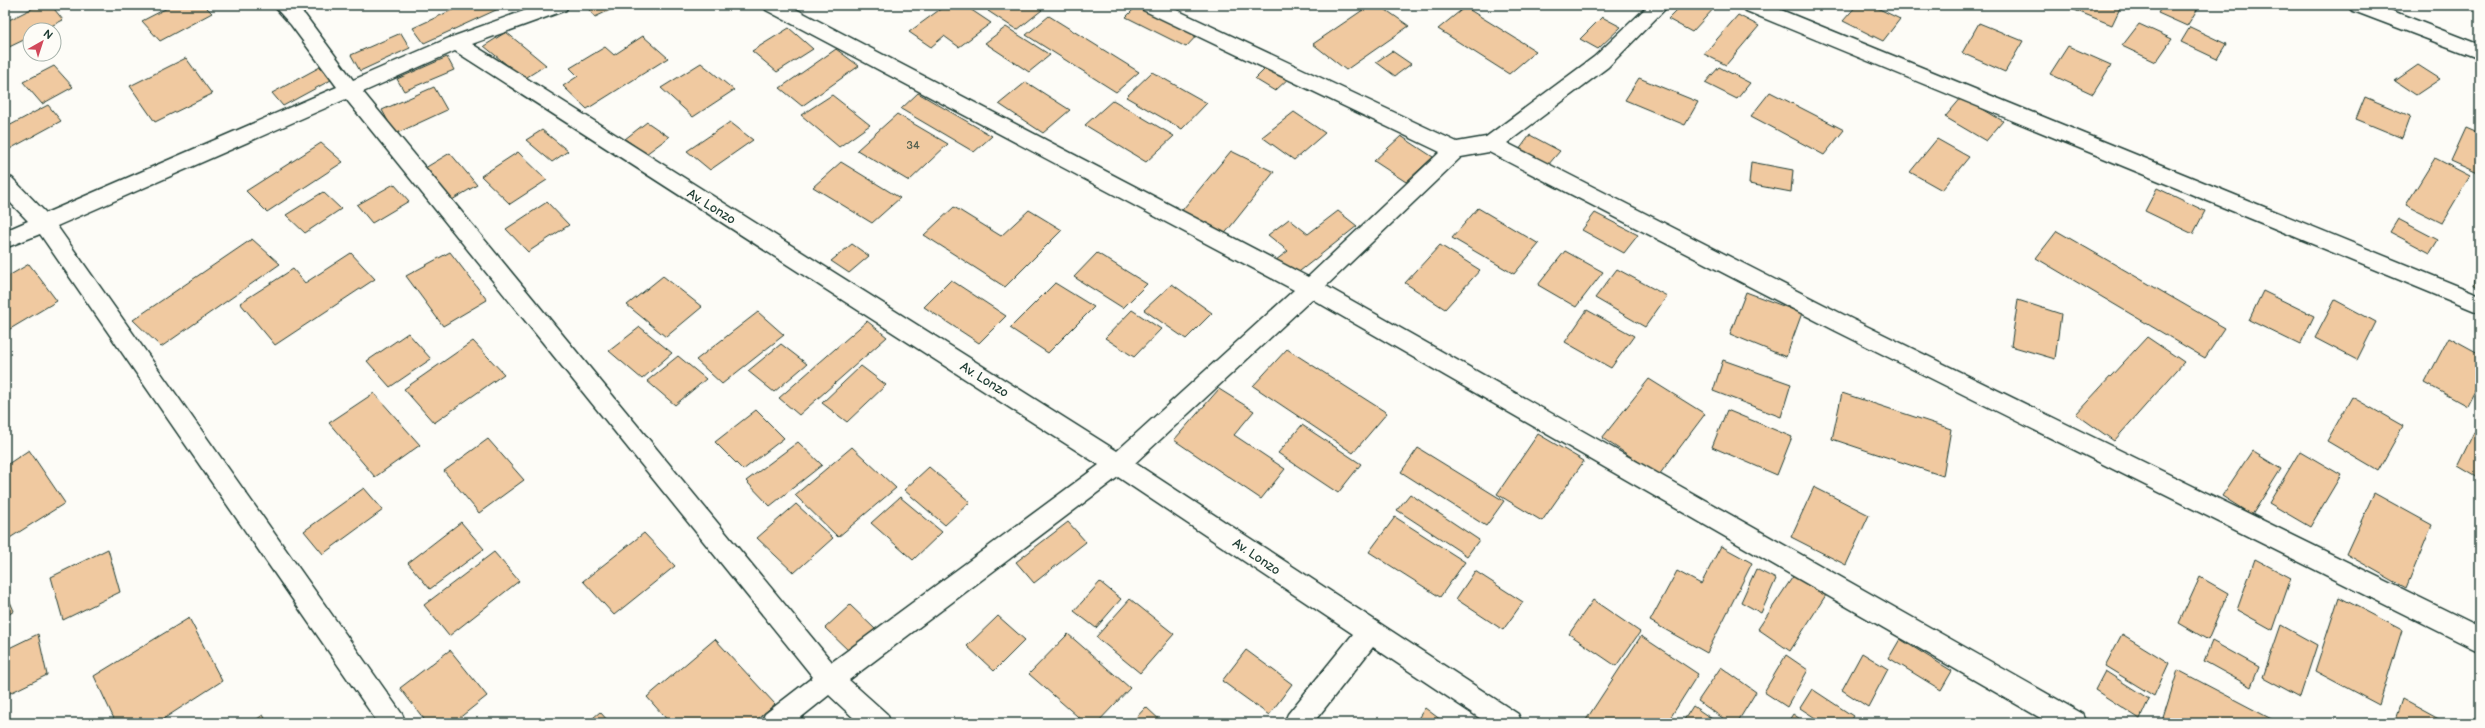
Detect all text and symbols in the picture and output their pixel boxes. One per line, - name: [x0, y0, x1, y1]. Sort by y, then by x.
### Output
- north arrow: [22, 22, 62, 62]
- text: N: [41, 27, 55, 42]
- house number: 34: [906, 139, 920, 152]
- street label: Av. Lonzo: [684, 186, 739, 228]
- street label: Av. Lonzo: [957, 359, 1012, 401]
- street label: Av. Lonzo: [1229, 535, 1283, 579]

